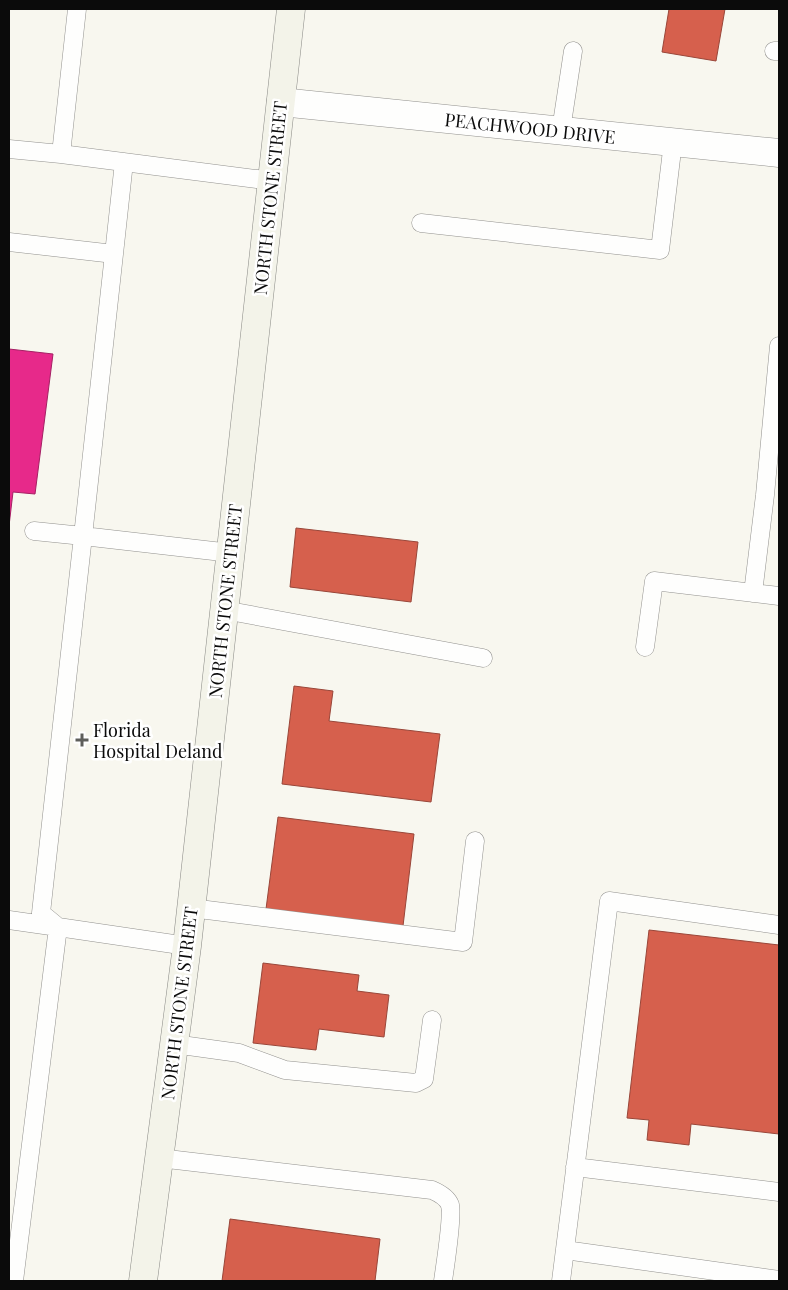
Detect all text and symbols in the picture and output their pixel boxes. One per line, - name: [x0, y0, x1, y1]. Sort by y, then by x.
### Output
- street label: NORTH STONE STREET: [248, 100, 292, 296]
- street label: PEACHWOOD DRIVE: [443, 107, 617, 149]
- street label: NORTH STONE STREET: [203, 503, 247, 699]
- place label: Florida Hospital Deland: [93, 718, 223, 763]
- marker: Florida Hospital Deland: [75, 733, 89, 747]
- street label: NORTH STONE STREET: [155, 905, 203, 1101]

